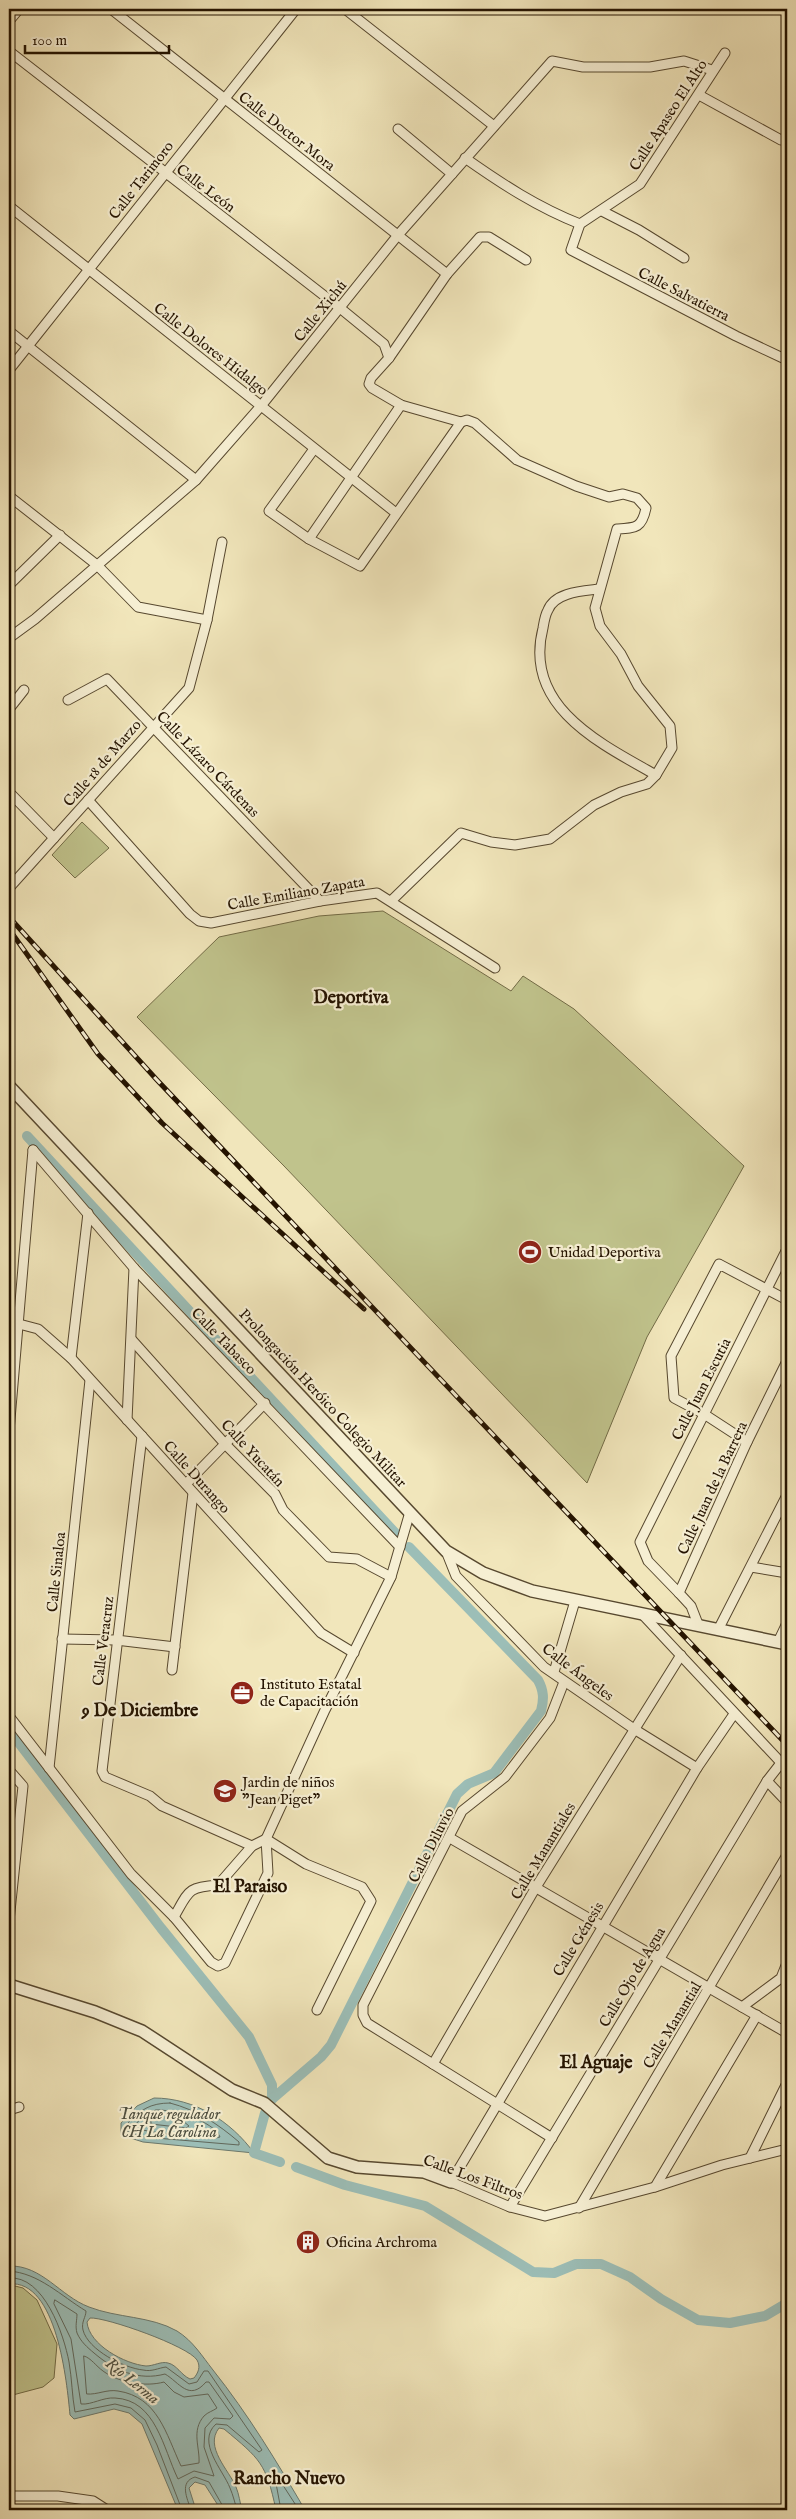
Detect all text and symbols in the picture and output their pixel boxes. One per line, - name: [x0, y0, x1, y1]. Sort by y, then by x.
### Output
- scale bar: [25, 22, 169, 54]
- text: 100 m: [32, 31, 68, 50]
- street label: Calle Apaseo El Alto: [625, 56, 712, 175]
- street label: Calle Doctor Mora: [234, 88, 339, 176]
- street label: Calle Tarimoro: [105, 137, 178, 223]
- street label: Calle León: [172, 160, 239, 217]
- street label: Calle Salvatierra: [635, 263, 733, 326]
- street label: Calle Xichú: [290, 277, 351, 346]
- street label: Calle Dolores Hidalgo: [150, 299, 272, 400]
- street label: Calle Lázaro Cárdenas: [152, 707, 263, 821]
- street label: Calle 18 de Marzo: [59, 716, 145, 811]
- street label: Calle Emiliano Zapata: [226, 872, 367, 915]
- district label: Deportiva: [313, 987, 390, 1010]
- sports icon: Unidad Deportiva: [517, 1239, 543, 1265]
- place label: Unidad Deportiva: [548, 1243, 661, 1262]
- street label: Calle Tabasco: [187, 1304, 260, 1379]
- street label: Prolongación Heróico Colegio Militar: [235, 1305, 411, 1492]
- street label: Calle Juan Escutia: [667, 1334, 736, 1444]
- street label: Calle Yucatán: [217, 1416, 289, 1491]
- street label: Calle Juan de la Barrera: [673, 1418, 752, 1558]
- street label: Calle Durango: [159, 1437, 234, 1518]
- street label: Calle Sinaloa: [43, 1531, 70, 1613]
- street label: Calle Veracruz: [89, 1595, 118, 1687]
- street label: Calle Ángeles: [538, 1639, 617, 1706]
- place label: Instituto Estatal de Capacitación: [260, 1675, 362, 1711]
- office icon: Instituto Estatal de Capacitación: [229, 1680, 255, 1706]
- district label: 9 De Diciembre: [81, 1700, 199, 1723]
- place label: Jardin de niños "Jean Piget": [240, 1773, 335, 1809]
- school or university icon: Jardin de niños "Jean Piget": [212, 1778, 238, 1804]
- street label: Calle Manantiales: [507, 1799, 580, 1903]
- street label: Calle Diluvio: [404, 1804, 459, 1886]
- district label: El Paraiso: [213, 1876, 288, 1899]
- street label: Calle Génesis: [549, 1898, 608, 1980]
- street label: Calle Ojo de Agua: [595, 1923, 670, 2031]
- street label: Calle Manantial: [639, 1977, 706, 2072]
- district label: El Aguaje: [560, 2052, 633, 2075]
- water label: Tanque regulador CH La Carolina: [118, 2105, 222, 2143]
- street label: Calle Los Filtros: [420, 2151, 525, 2204]
- building icon: Oficina Archroma: [295, 2229, 321, 2255]
- place label: Oficina Archroma: [326, 2233, 438, 2252]
- water label: Río Lerma: [101, 2354, 163, 2409]
- district label: Rancho Nuevo: [233, 2468, 345, 2491]

